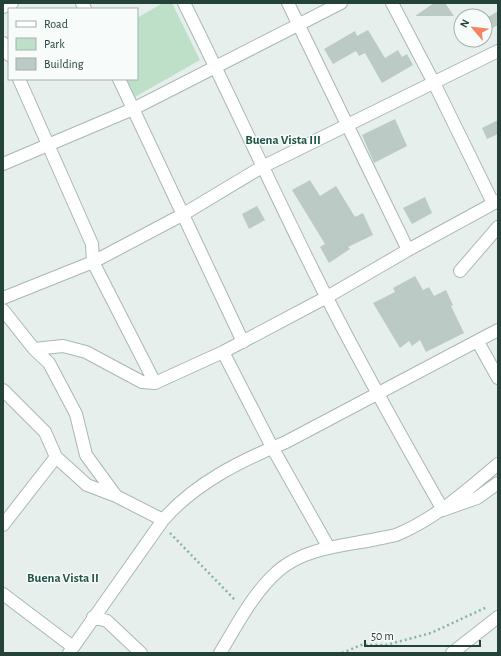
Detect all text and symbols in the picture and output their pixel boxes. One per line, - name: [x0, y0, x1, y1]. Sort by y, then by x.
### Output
- legend: [8, 8, 138, 80]
- north arrow: [453, 8, 493, 48]
- text: Road: [44, 18, 68, 30]
- text: N: [458, 18, 471, 30]
- text: Park: [44, 38, 65, 50]
- text: Building: [44, 58, 84, 70]
- district label: Buena Vista III: [245, 134, 321, 147]
- district label: Buena Vista II: [27, 572, 99, 585]
- scale bar: [365, 622, 480, 648]
- text: 50 m: [371, 630, 394, 642]

